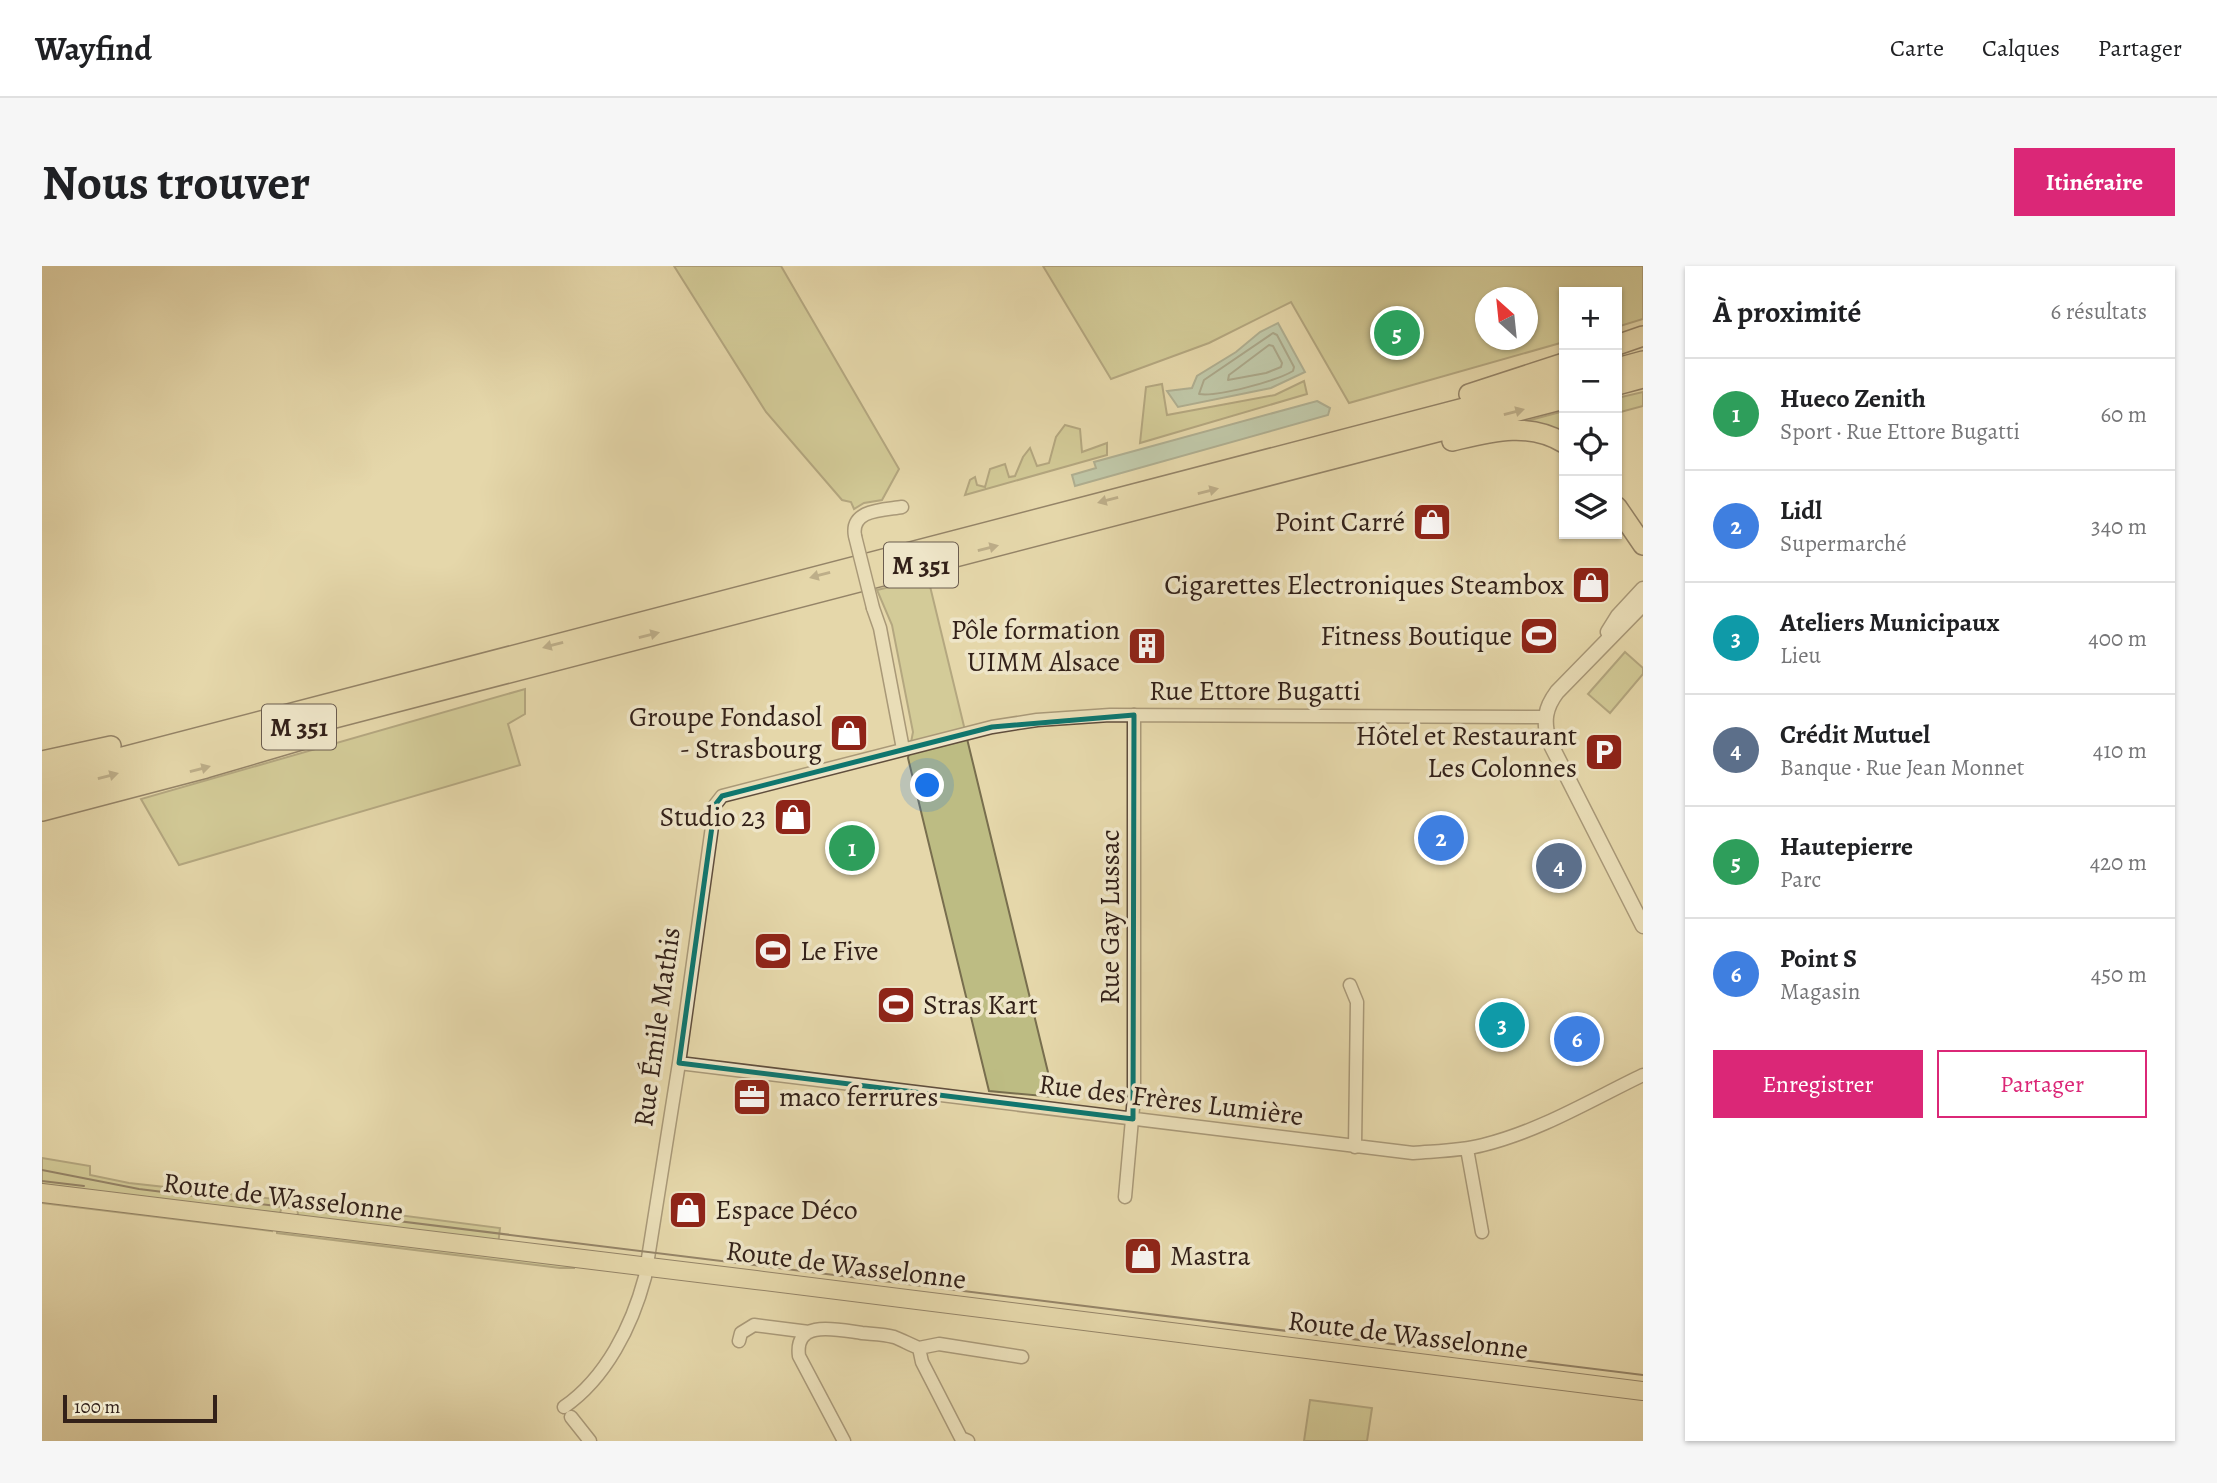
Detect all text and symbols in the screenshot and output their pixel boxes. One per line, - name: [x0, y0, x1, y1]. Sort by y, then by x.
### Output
- text: Wayfind: [35, 26, 152, 71]
- text: Carte: [1890, 32, 1944, 64]
- text: Calques: [1982, 32, 2060, 64]
- text: Partager: [2098, 32, 2182, 64]
- button: Itinéraire: [2014, 148, 2175, 216]
- text: Nous trouver: [42, 149, 310, 216]
- north arrow: [1475, 287, 1538, 350]
- map controls: [1559, 287, 1622, 539]
- button: +: [1559, 287, 1622, 350]
- text: À proximité: [1713, 292, 1861, 332]
- text: 6 résultats: [2050, 296, 2147, 327]
- pin: 5: [1374, 307, 1420, 359]
- button: −: [1559, 350, 1622, 413]
- text: Hueco Zenith: [1780, 381, 1926, 416]
- text: 1: [1732, 399, 1740, 430]
- text: 60 m: [2100, 399, 2147, 430]
- one-way arrow: [1503, 406, 1525, 417]
- button: locate: [1559, 413, 1622, 476]
- text: Sport · Rue Ettore Bugatti: [1780, 416, 2020, 447]
- button: layers: [1559, 476, 1622, 539]
- one-way arrow: [1197, 485, 1219, 496]
- text: Lidl: [1780, 493, 1822, 528]
- one-way arrow: [1097, 496, 1118, 506]
- shop icon: Point Carré: [1411, 501, 1453, 543]
- place label: Point Carré: [1275, 503, 1405, 541]
- text: 2: [1730, 511, 1742, 542]
- text: 340 m: [2091, 511, 2147, 542]
- text: Supermarché: [1780, 528, 1907, 559]
- road number: M 351: [884, 542, 958, 588]
- one-way arrow: [977, 542, 999, 553]
- shop icon: Cigarettes Electroniques Steambox: [1570, 564, 1612, 606]
- place label: Cigarettes Electroniques Steambox: [1164, 566, 1565, 604]
- one-way arrow: [809, 570, 831, 581]
- text: Ateliers Municipaux: [1780, 605, 1999, 640]
- place label: Pôle formation UIMM Alsace: [951, 611, 1120, 681]
- sports icon: Fitness Boutique: [1518, 615, 1560, 657]
- place label: Fitness Boutique: [1320, 617, 1512, 655]
- text: 3: [1731, 623, 1741, 654]
- text: 400 m: [2088, 623, 2147, 654]
- building icon: Pôle formation UIMM Alsace: [1126, 625, 1168, 667]
- one-way arrow: [638, 629, 660, 640]
- one-way arrow: [542, 640, 564, 651]
- text: Lieu: [1780, 640, 1821, 671]
- street label: Rue Ettore Bugatti: [1149, 672, 1361, 710]
- place label: Groupe Fondasol - Strasbourg: [629, 698, 822, 768]
- road number: M 351: [262, 704, 336, 750]
- shop icon: Groupe Fondasol - Strasbourg: [828, 712, 870, 754]
- place label: Hôtel et Restaurant Les Colonnes: [1355, 717, 1577, 787]
- text: Crédit Mutuel: [1780, 717, 1930, 752]
- parking icon: Hôtel et Restaurant Les Colonnes: [1583, 731, 1625, 773]
- text: 4: [1731, 735, 1741, 766]
- text: 410 m: [2093, 735, 2147, 766]
- text: Banque · Rue Jean Monnet: [1780, 752, 2024, 783]
- one-way arrow: [189, 764, 210, 774]
- your location: [910, 768, 944, 802]
- one-way arrow: [97, 770, 119, 781]
- shop icon: Studio 23: [772, 796, 814, 838]
- place label: Studio 23: [659, 798, 766, 836]
- pin: 2: [1418, 812, 1464, 864]
- pin: 1: [829, 822, 875, 874]
- street label: Rue Gay Lussac: [1091, 829, 1129, 1005]
- text: Hautepierre: [1780, 829, 1913, 864]
- pin: 4: [1536, 840, 1582, 892]
- text: 5: [1731, 847, 1741, 878]
- text: 420 m: [2090, 847, 2147, 878]
- text: Parc: [1780, 864, 1821, 895]
- street label: Rue Émile Mathis: [624, 925, 690, 1129]
- sports icon: Le Five: [752, 930, 794, 972]
- place label: Le Five: [800, 932, 879, 970]
- text: Point S: [1780, 941, 1857, 976]
- text: 6: [1731, 959, 1741, 990]
- text: 450 m: [2091, 959, 2147, 990]
- text: Magasin: [1780, 976, 1860, 1007]
- sports icon: Stras Kart: [875, 984, 917, 1026]
- place label: Stras Kart: [923, 986, 1038, 1024]
- pin: 3: [1479, 999, 1525, 1051]
- pin: 6: [1554, 1013, 1600, 1065]
- button: Enregistrer: [1713, 1050, 1923, 1118]
- button: Partager: [1937, 1050, 2147, 1118]
- street label: Rue des Frères Lumière: [1036, 1065, 1306, 1135]
- office icon: maco ferrures: [731, 1076, 773, 1118]
- place label: maco ferrures: [779, 1078, 938, 1116]
- street label: Route de Wasselonne: [161, 1163, 405, 1231]
- shop icon: Espace Déco: [667, 1189, 709, 1231]
- place label: Espace Déco: [715, 1191, 858, 1229]
- street label: Route de Wasselonne: [724, 1231, 968, 1299]
- shop icon: Mastra: [1122, 1235, 1164, 1277]
- place label: Mastra: [1170, 1237, 1250, 1275]
- street label: Route de Wasselonne: [1286, 1301, 1530, 1369]
- scale bar: [63, 1392, 217, 1424]
- text: 100 m: [74, 1394, 120, 1420]

